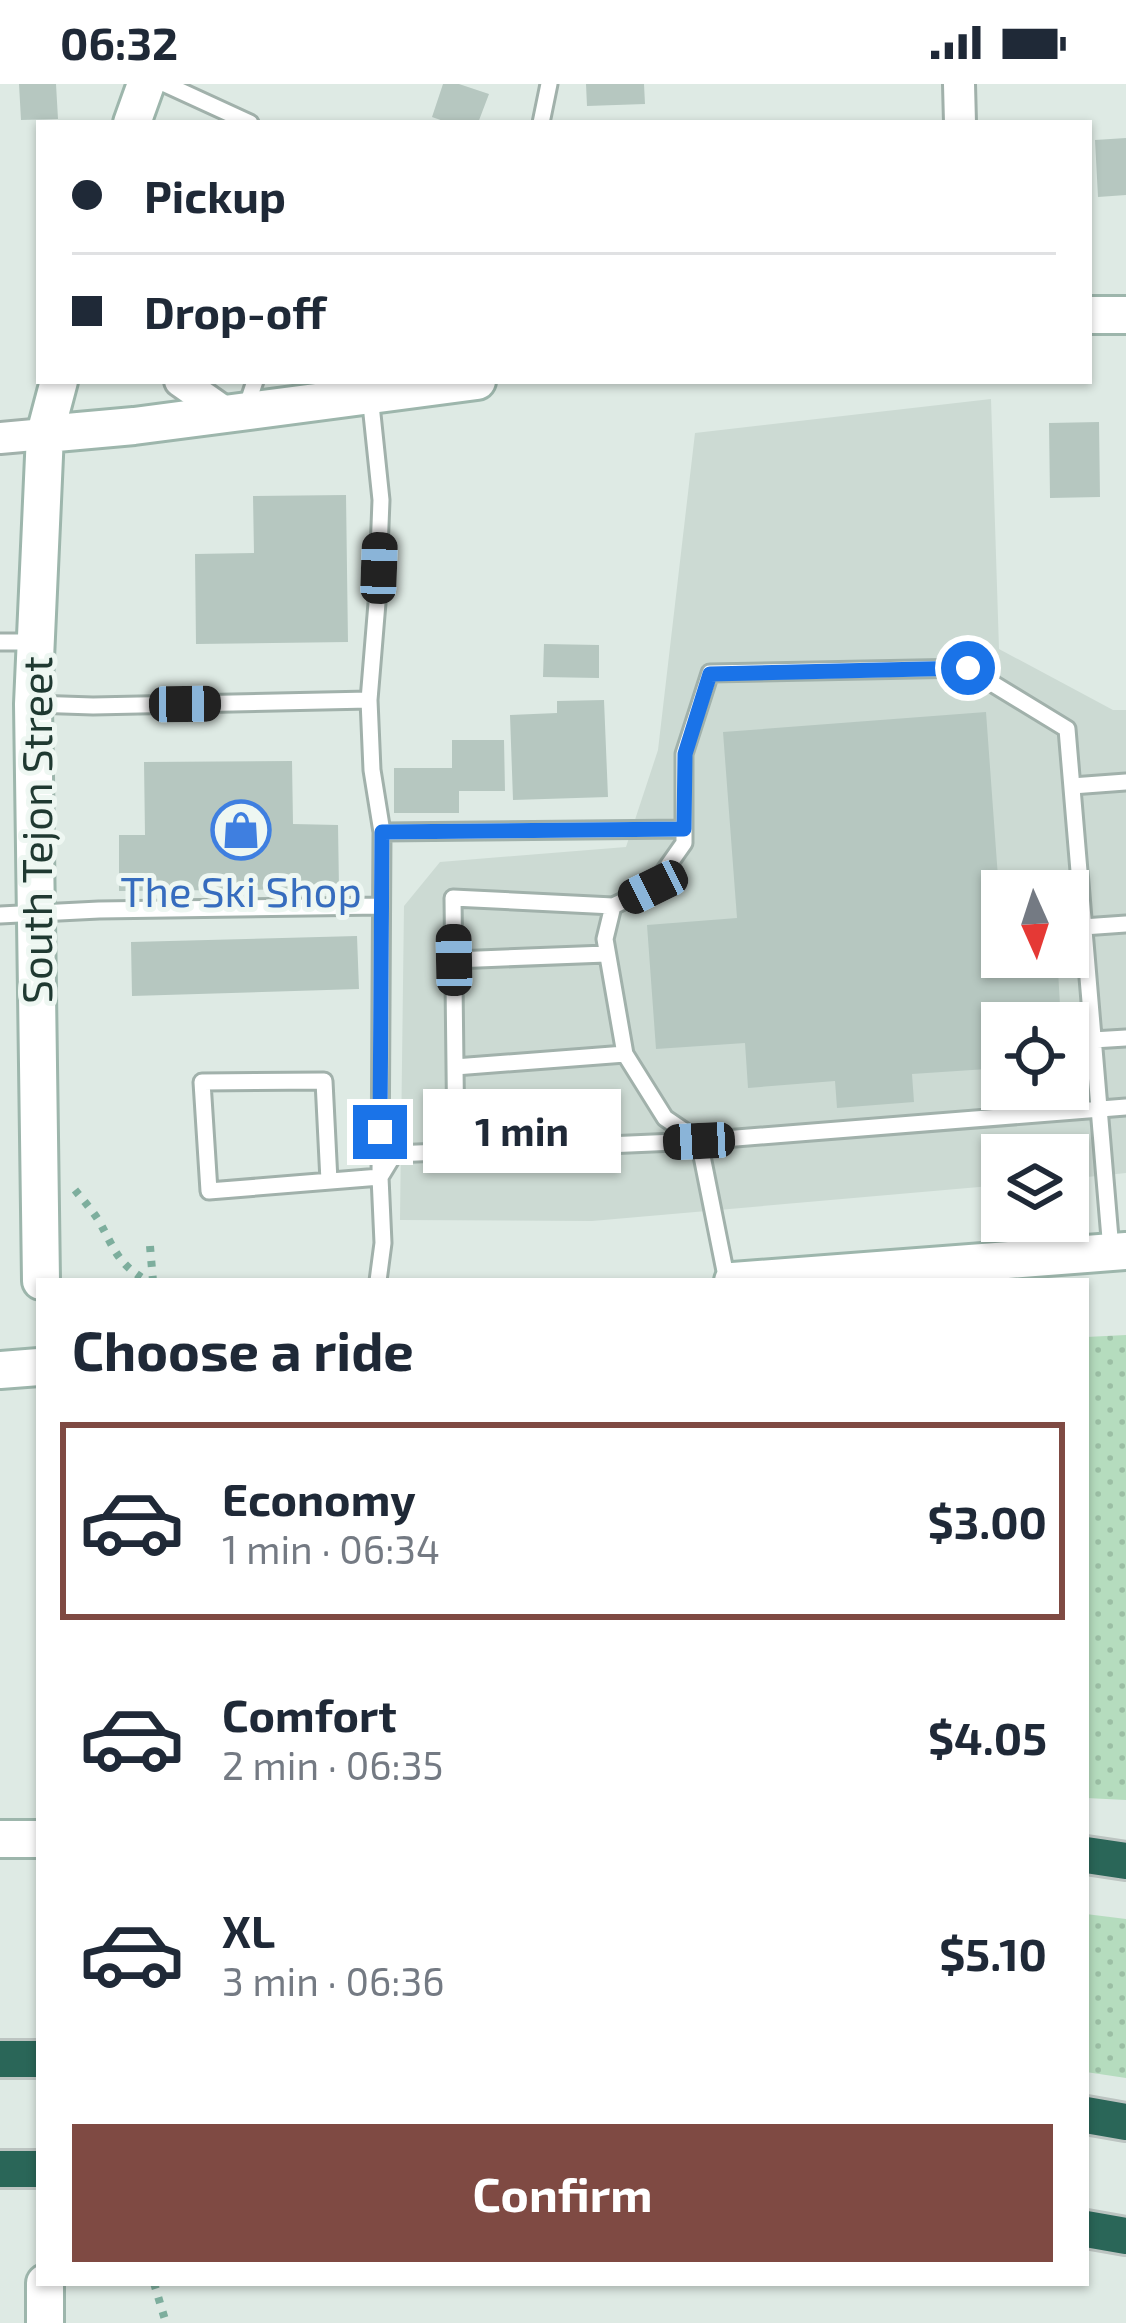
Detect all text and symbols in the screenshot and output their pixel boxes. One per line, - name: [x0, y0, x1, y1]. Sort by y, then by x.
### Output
- text: 06:32: [60, 15, 178, 69]
- text: Pickup: [144, 168, 286, 222]
- text: Drop-off: [144, 284, 326, 338]
- car: [360, 531, 398, 605]
- route start: [941, 641, 995, 695]
- street label: South Tejon Street: [10, 656, 61, 1004]
- car: [149, 685, 221, 723]
- shop icon: The Ski Shop: [210, 799, 272, 861]
- car: [613, 855, 693, 919]
- place label: The Ski Shop: [120, 865, 362, 915]
- north arrow: [981, 870, 1089, 978]
- map controls: [981, 870, 1089, 1242]
- car: [435, 924, 473, 996]
- button: locate: [981, 1002, 1089, 1110]
- callout: 1 min: [422, 1090, 620, 1174]
- route end: [353, 1105, 407, 1159]
- text: 1 min: [475, 1107, 569, 1154]
- car: [662, 1121, 736, 1161]
- button: layers: [981, 1134, 1089, 1242]
- text: Choose a ride: [72, 1317, 414, 1382]
- icon: car: [78, 1467, 186, 1575]
- text: Economy: [222, 1471, 416, 1525]
- text: $3.00: [928, 1494, 1047, 1548]
- text: 1 min · 06:34: [222, 1525, 440, 1572]
- icon: car: [78, 1683, 186, 1791]
- text: Comfort: [222, 1687, 397, 1741]
- text: $4.05: [928, 1710, 1047, 1764]
- text: 2 min · 06:35: [222, 1741, 443, 1788]
- icon: car: [78, 1899, 186, 2007]
- text: XL: [222, 1903, 275, 1957]
- text: $5.10: [939, 1926, 1047, 1980]
- text: 3 min · 06:36: [222, 1957, 445, 2004]
- button: Confirm: [72, 2124, 1053, 2262]

